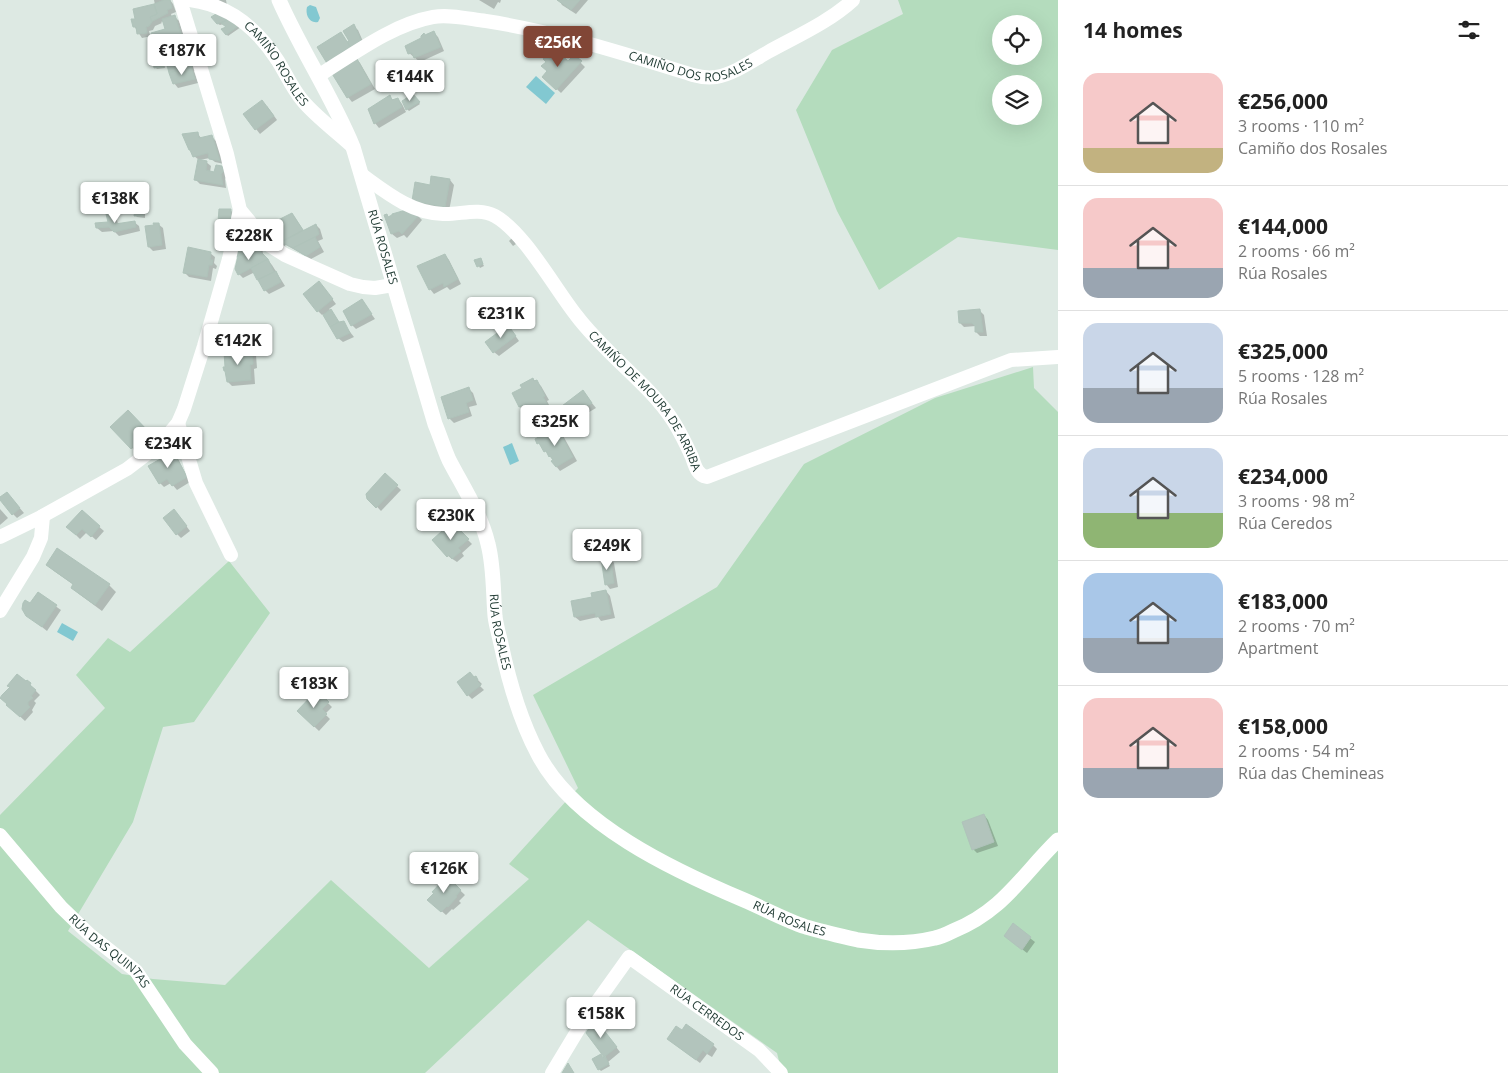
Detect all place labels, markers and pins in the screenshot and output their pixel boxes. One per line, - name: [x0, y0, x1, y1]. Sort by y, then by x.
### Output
- pin: €256K: [523, 26, 593, 68]
- pin: €187K: [147, 34, 217, 76]
- pin: €144K: [375, 59, 445, 102]
- pin: €138K: [80, 182, 150, 224]
- pin: €228K: [214, 218, 284, 261]
- pin: €231K: [466, 296, 536, 339]
- pin: €142K: [203, 324, 273, 366]
- pin: €325K: [520, 404, 590, 447]
- pin: €234K: [133, 426, 203, 469]
- pin: €230K: [416, 498, 486, 541]
- pin: €249K: [572, 528, 642, 571]
- pin: €183K: [279, 666, 349, 709]
- pin: €126K: [409, 852, 479, 894]
- pin: €158K: [566, 996, 636, 1039]

